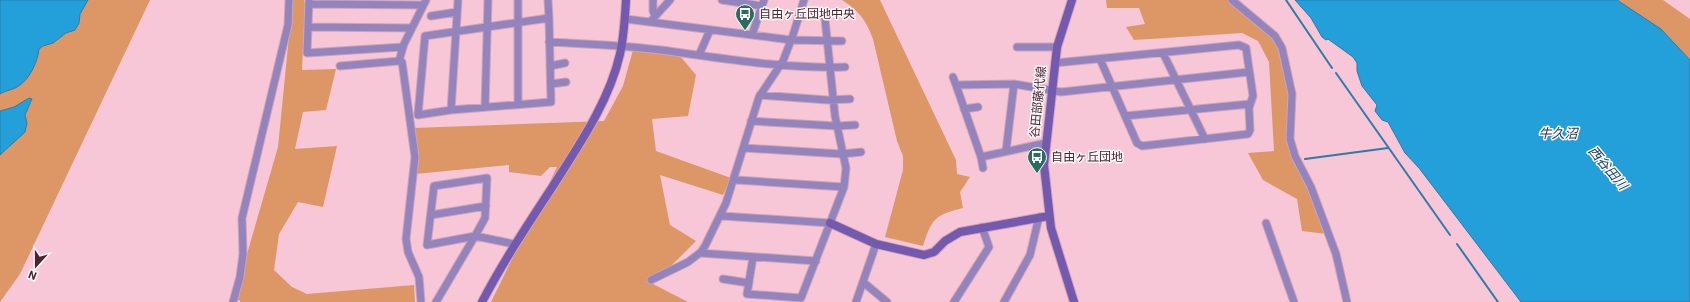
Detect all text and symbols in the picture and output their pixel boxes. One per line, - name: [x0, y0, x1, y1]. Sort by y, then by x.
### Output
- bus stop icon: 自由ヶ丘団地中央: [734, 3, 756, 31]
- place label: 自由ヶ丘団地中央: [759, 7, 855, 21]
- street label: 谷田部藤代線: [1027, 65, 1049, 139]
- water label: 牛久沼: [1538, 126, 1579, 141]
- water label: 西谷田川: [1586, 143, 1632, 194]
- bus stop icon: 自由ヶ丘団地: [1026, 146, 1048, 174]
- place label: 自由ヶ丘団地: [1051, 150, 1123, 164]
- north arrow: [16, 246, 56, 286]
- text: N: [26, 267, 39, 282]

